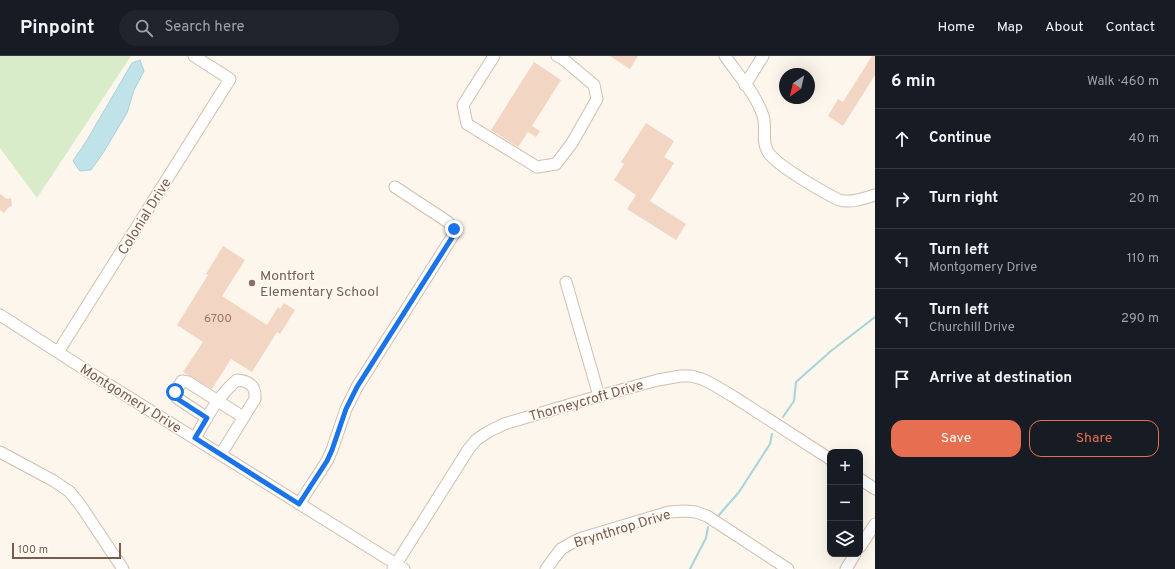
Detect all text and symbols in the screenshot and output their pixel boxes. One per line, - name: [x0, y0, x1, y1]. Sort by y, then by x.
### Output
- search box: [119, 10, 399, 46]
- text: Pinpoint: [20, 16, 95, 40]
- icon: search: [133, 17, 155, 39]
- text: Search here: [165, 18, 245, 37]
- text: Home: [938, 19, 975, 36]
- text: Map: [997, 19, 1023, 36]
- text: About: [1045, 19, 1084, 36]
- text: Contact: [1106, 19, 1155, 36]
- north arrow: [779, 68, 815, 104]
- text: 6 min: [891, 71, 935, 93]
- text: Walk · 460 m: [1087, 74, 1159, 90]
- icon: ahead: [891, 128, 913, 150]
- text: Continue: [929, 129, 991, 148]
- text: 40 m: [1129, 131, 1159, 147]
- street label: Colonial Drive: [115, 175, 176, 258]
- icon: right: [891, 188, 913, 210]
- text: Turn right: [929, 189, 998, 208]
- text: 20 m: [1129, 191, 1159, 207]
- route end: [445, 220, 463, 238]
- text: Turn left: [929, 241, 989, 260]
- icon: left: [891, 248, 913, 270]
- text: 110 m: [1127, 251, 1159, 267]
- text: Montgomery Drive: [929, 260, 1037, 276]
- place label: Montfort Elementary School: [260, 268, 379, 301]
- marker: Montfort Elementary School: [247, 278, 257, 288]
- text: Turn left: [929, 301, 989, 320]
- icon: left: [891, 308, 913, 330]
- house number: 6700: [204, 311, 232, 327]
- text: 290 m: [1121, 311, 1159, 327]
- text: Churchill Drive: [929, 320, 1015, 336]
- street label: Montgomery Drive: [76, 361, 184, 437]
- icon: arrive: [891, 368, 913, 390]
- text: Arrive at destination: [929, 369, 1072, 388]
- street label: Thorneycroft Drive: [527, 377, 646, 426]
- route start: [166, 383, 184, 401]
- button: Save: [891, 420, 1021, 457]
- button: Share: [1029, 420, 1159, 457]
- map controls: [827, 449, 863, 557]
- button: +: [827, 449, 863, 485]
- button: −: [827, 485, 863, 521]
- street label: Brynthrop Drive: [572, 507, 673, 552]
- button: layers: [827, 521, 863, 557]
- scale bar: [12, 541, 121, 560]
- text: 100 m: [18, 543, 48, 557]

